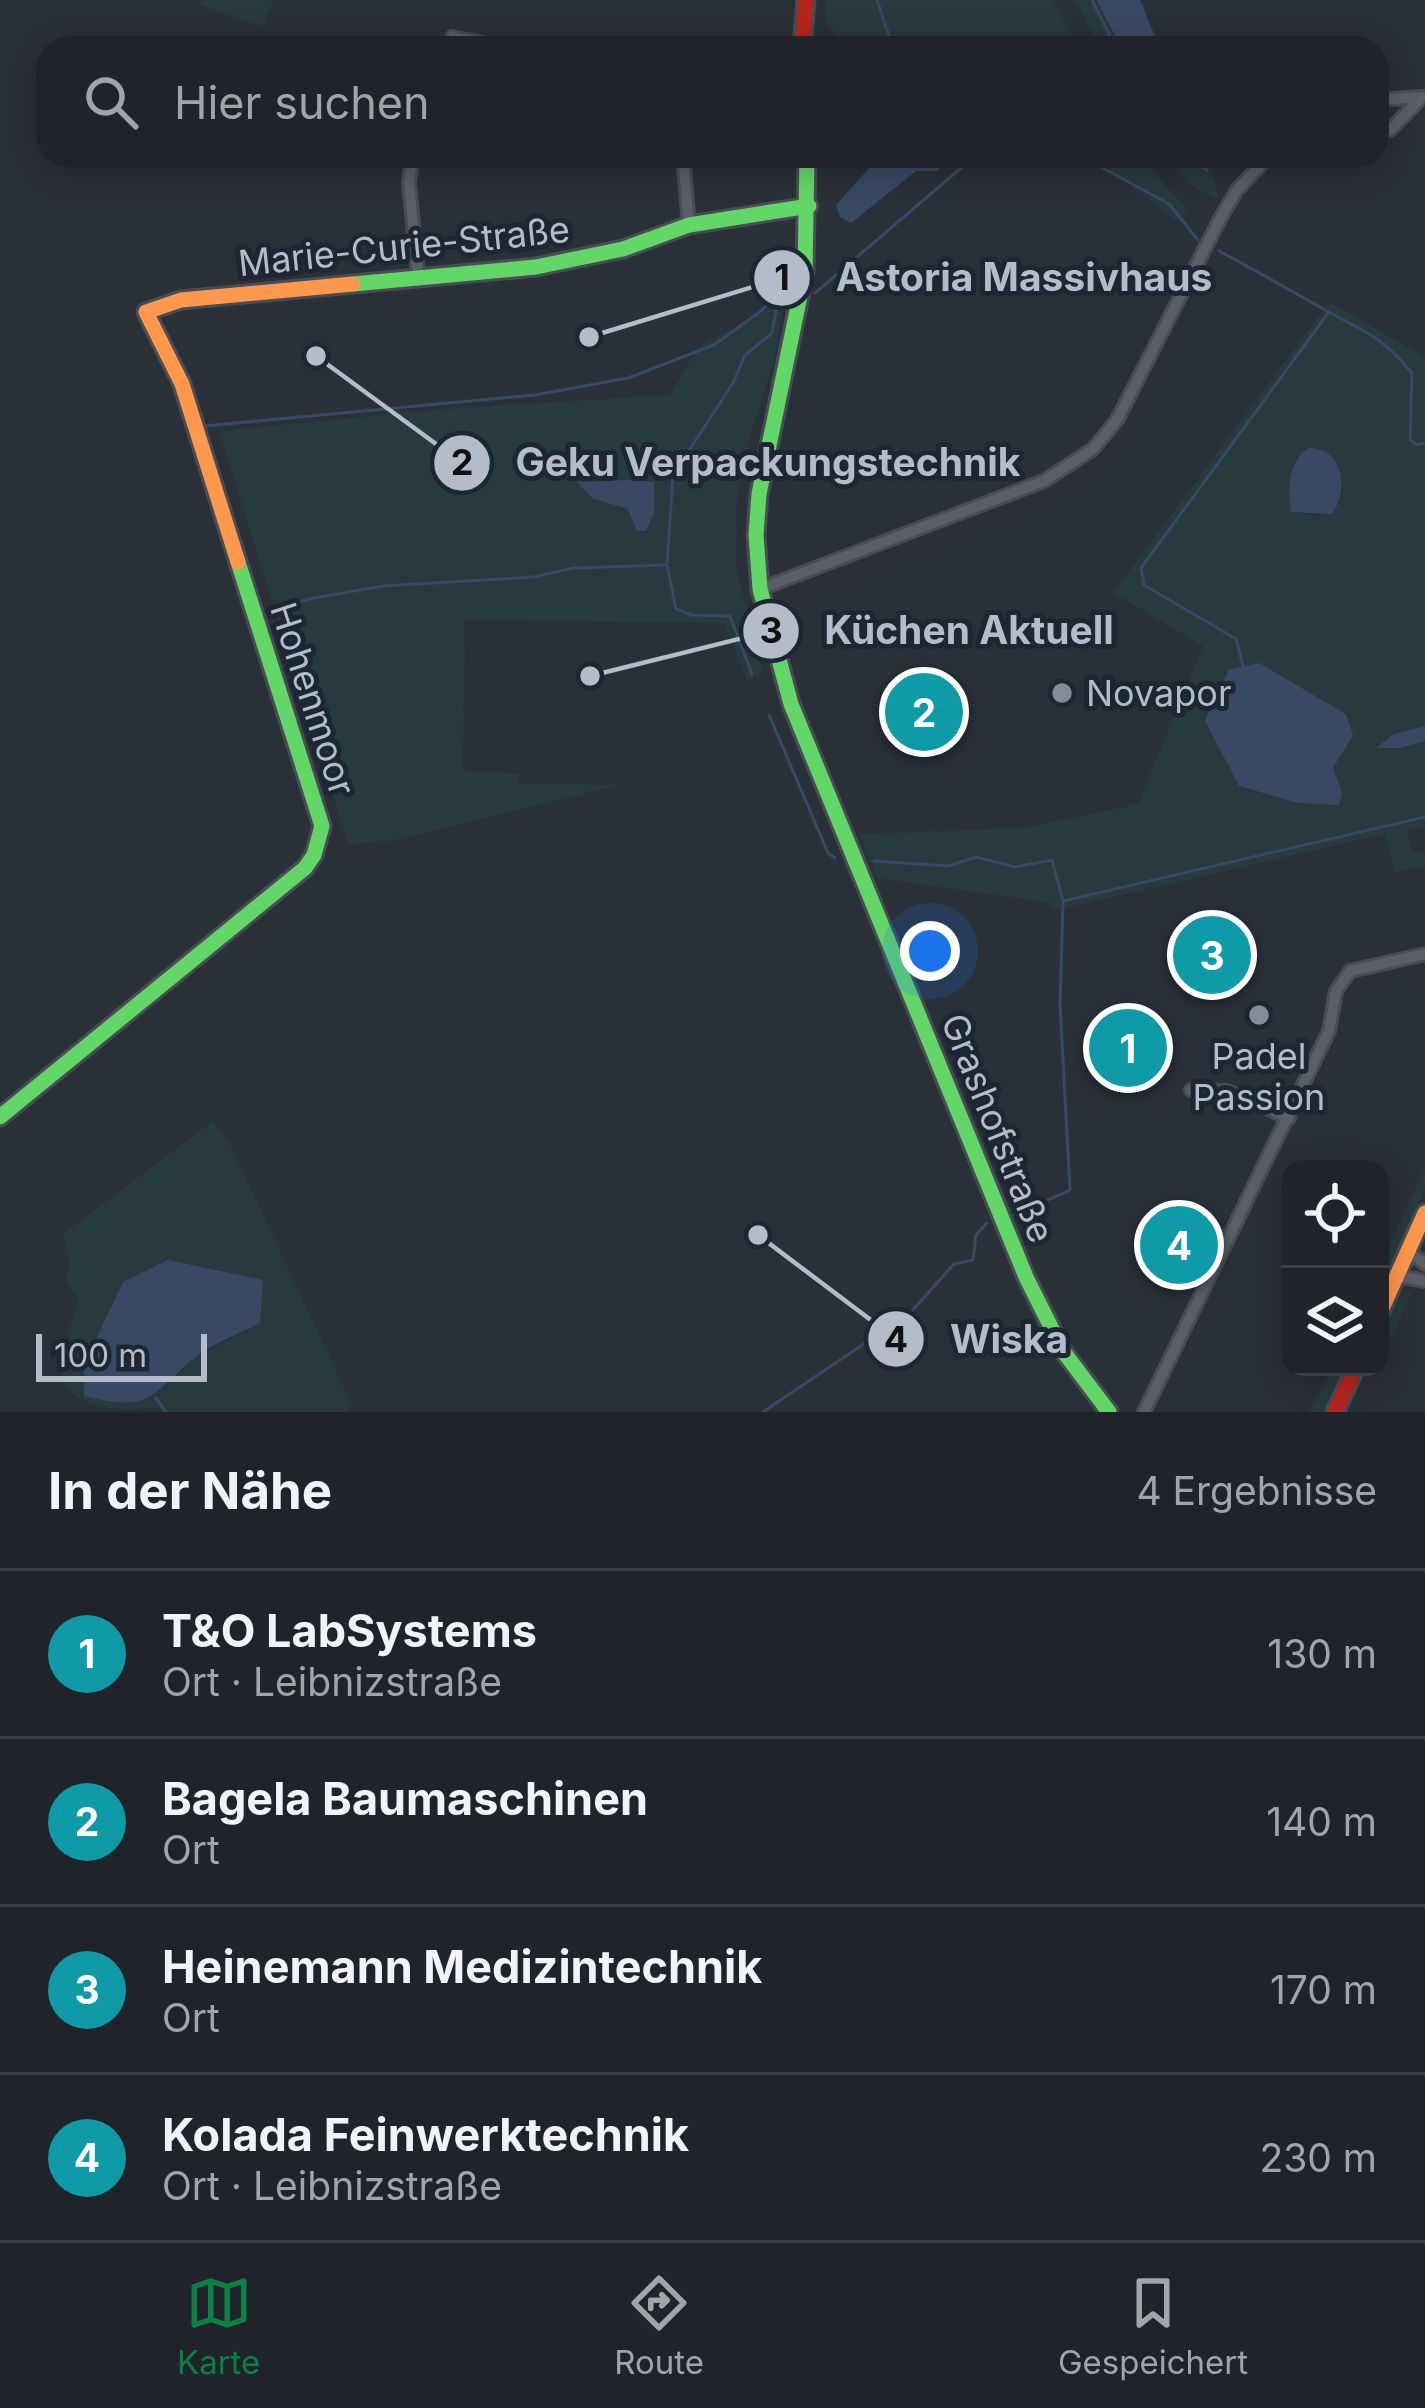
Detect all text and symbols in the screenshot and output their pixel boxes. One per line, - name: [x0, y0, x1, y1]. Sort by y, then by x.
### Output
- search box: [36, 36, 1389, 168]
- icon: search: [78, 69, 144, 135]
- text: Hier suchen: [174, 75, 430, 130]
- street label: Marie-Curie-Straße: [236, 207, 572, 285]
- callout: Astoria Massivhaus: [752, 240, 1236, 315]
- text: Astoria Massivhaus: [836, 253, 1212, 300]
- text: 1: [774, 255, 790, 299]
- callout: Geku Verpackungstechnik: [432, 425, 1044, 500]
- text: Geku Verpackungstechnik: [516, 438, 1021, 485]
- text: 2: [451, 440, 473, 484]
- callout: Küchen Aktuell: [741, 593, 1138, 668]
- street label: Hohenmoor: [261, 597, 365, 801]
- text: Küchen Aktuell: [824, 606, 1114, 653]
- text: 3: [759, 608, 783, 652]
- pin: 2: [885, 667, 963, 757]
- place label: Novapor: [1086, 671, 1231, 715]
- marker: Novapor: [1049, 680, 1075, 706]
- pin: 3: [1173, 910, 1251, 1000]
- your location: [900, 921, 960, 981]
- marker: Padel Passion: [1246, 1002, 1272, 1028]
- pin: 1: [1089, 1003, 1167, 1093]
- street label: Grashofstraße: [932, 1007, 1064, 1249]
- place label: Padel Passion: [1193, 1034, 1325, 1119]
- map controls: [1281, 1160, 1389, 1376]
- button: locate: [1281, 1160, 1389, 1268]
- pin: 4: [1140, 1200, 1218, 1290]
- button: layers: [1281, 1268, 1389, 1376]
- callout: Wiska: [866, 1302, 1093, 1377]
- text: Wiska: [950, 1315, 1068, 1362]
- text: 4: [884, 1317, 908, 1361]
- scale bar: [36, 1328, 207, 1381]
- text: 100 m: [54, 1335, 147, 1375]
- text: In der Nähe: [48, 1460, 332, 1521]
- text: 4 Ergebnisse: [1136, 1467, 1377, 1514]
- text: T&O LabSystems: [162, 1603, 537, 1658]
- text: 1: [79, 1630, 95, 1677]
- text: 130 m: [1267, 1630, 1377, 1677]
- text: Ort · Leibnizstraße: [162, 1658, 502, 1705]
- text: Bagela Baumaschinen: [162, 1771, 648, 1826]
- text: 2: [75, 1798, 99, 1845]
- text: 140 m: [1266, 1798, 1377, 1845]
- text: Ort: [162, 1826, 220, 1873]
- text: Heinemann Medizintechnik: [162, 1939, 762, 1994]
- text: 3: [74, 1966, 100, 2013]
- text: 170 m: [1270, 1966, 1377, 2013]
- text: Ort: [162, 1994, 220, 2041]
- text: Kolada Feinwerktechnik: [162, 2107, 689, 2162]
- text: 4: [74, 2134, 100, 2181]
- text: 230 m: [1259, 2134, 1377, 2181]
- text: Ort · Leibnizstraße: [162, 2162, 502, 2209]
- tab: Karte: [177, 2270, 260, 2382]
- tab: Route: [614, 2270, 704, 2382]
- tab: Gespeichert: [1058, 2270, 1248, 2382]

